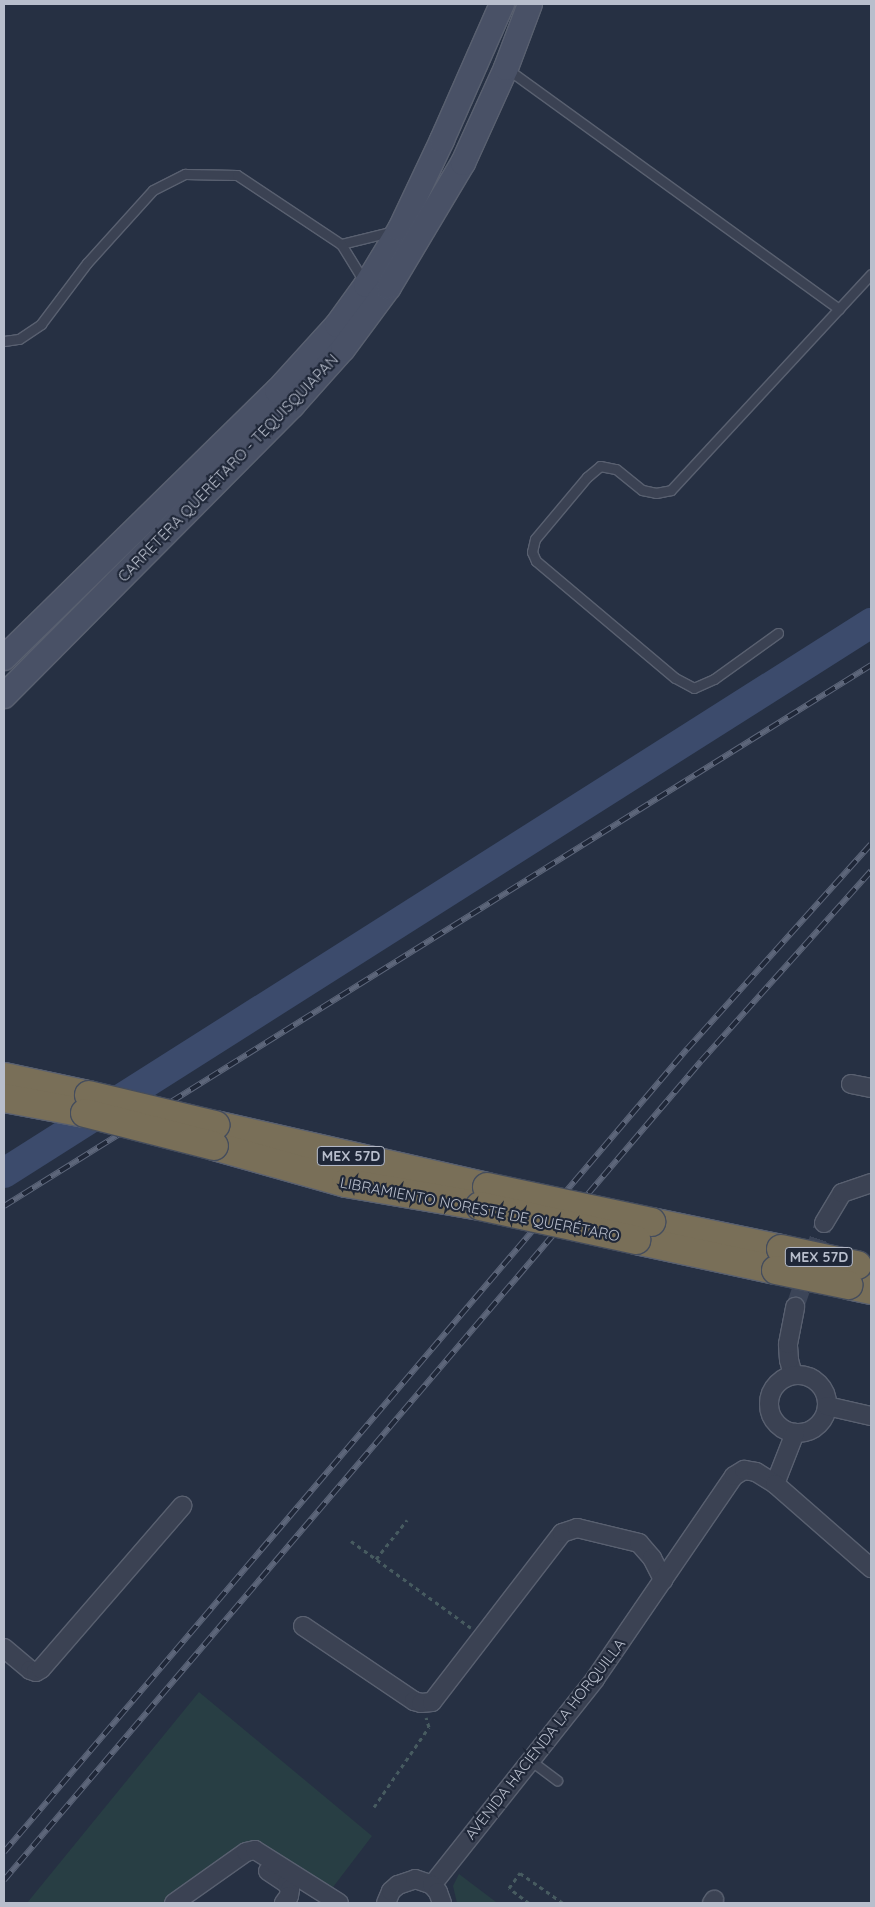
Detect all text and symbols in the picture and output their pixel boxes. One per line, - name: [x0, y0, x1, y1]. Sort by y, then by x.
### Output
- street label: CARRETERA QUERÉTARO - TEQUISQUIAPAN: [114, 351, 342, 585]
- road number: MEX 57D: [316, 1144, 386, 1168]
- street label: LIBRAMIENTO NORESTE DE QUERÉTARO: [339, 1173, 621, 1245]
- road number: MEX 57D: [784, 1246, 854, 1268]
- street label: AVENIDA HACIENDA LA HORQUILLA: [461, 1635, 629, 1843]

